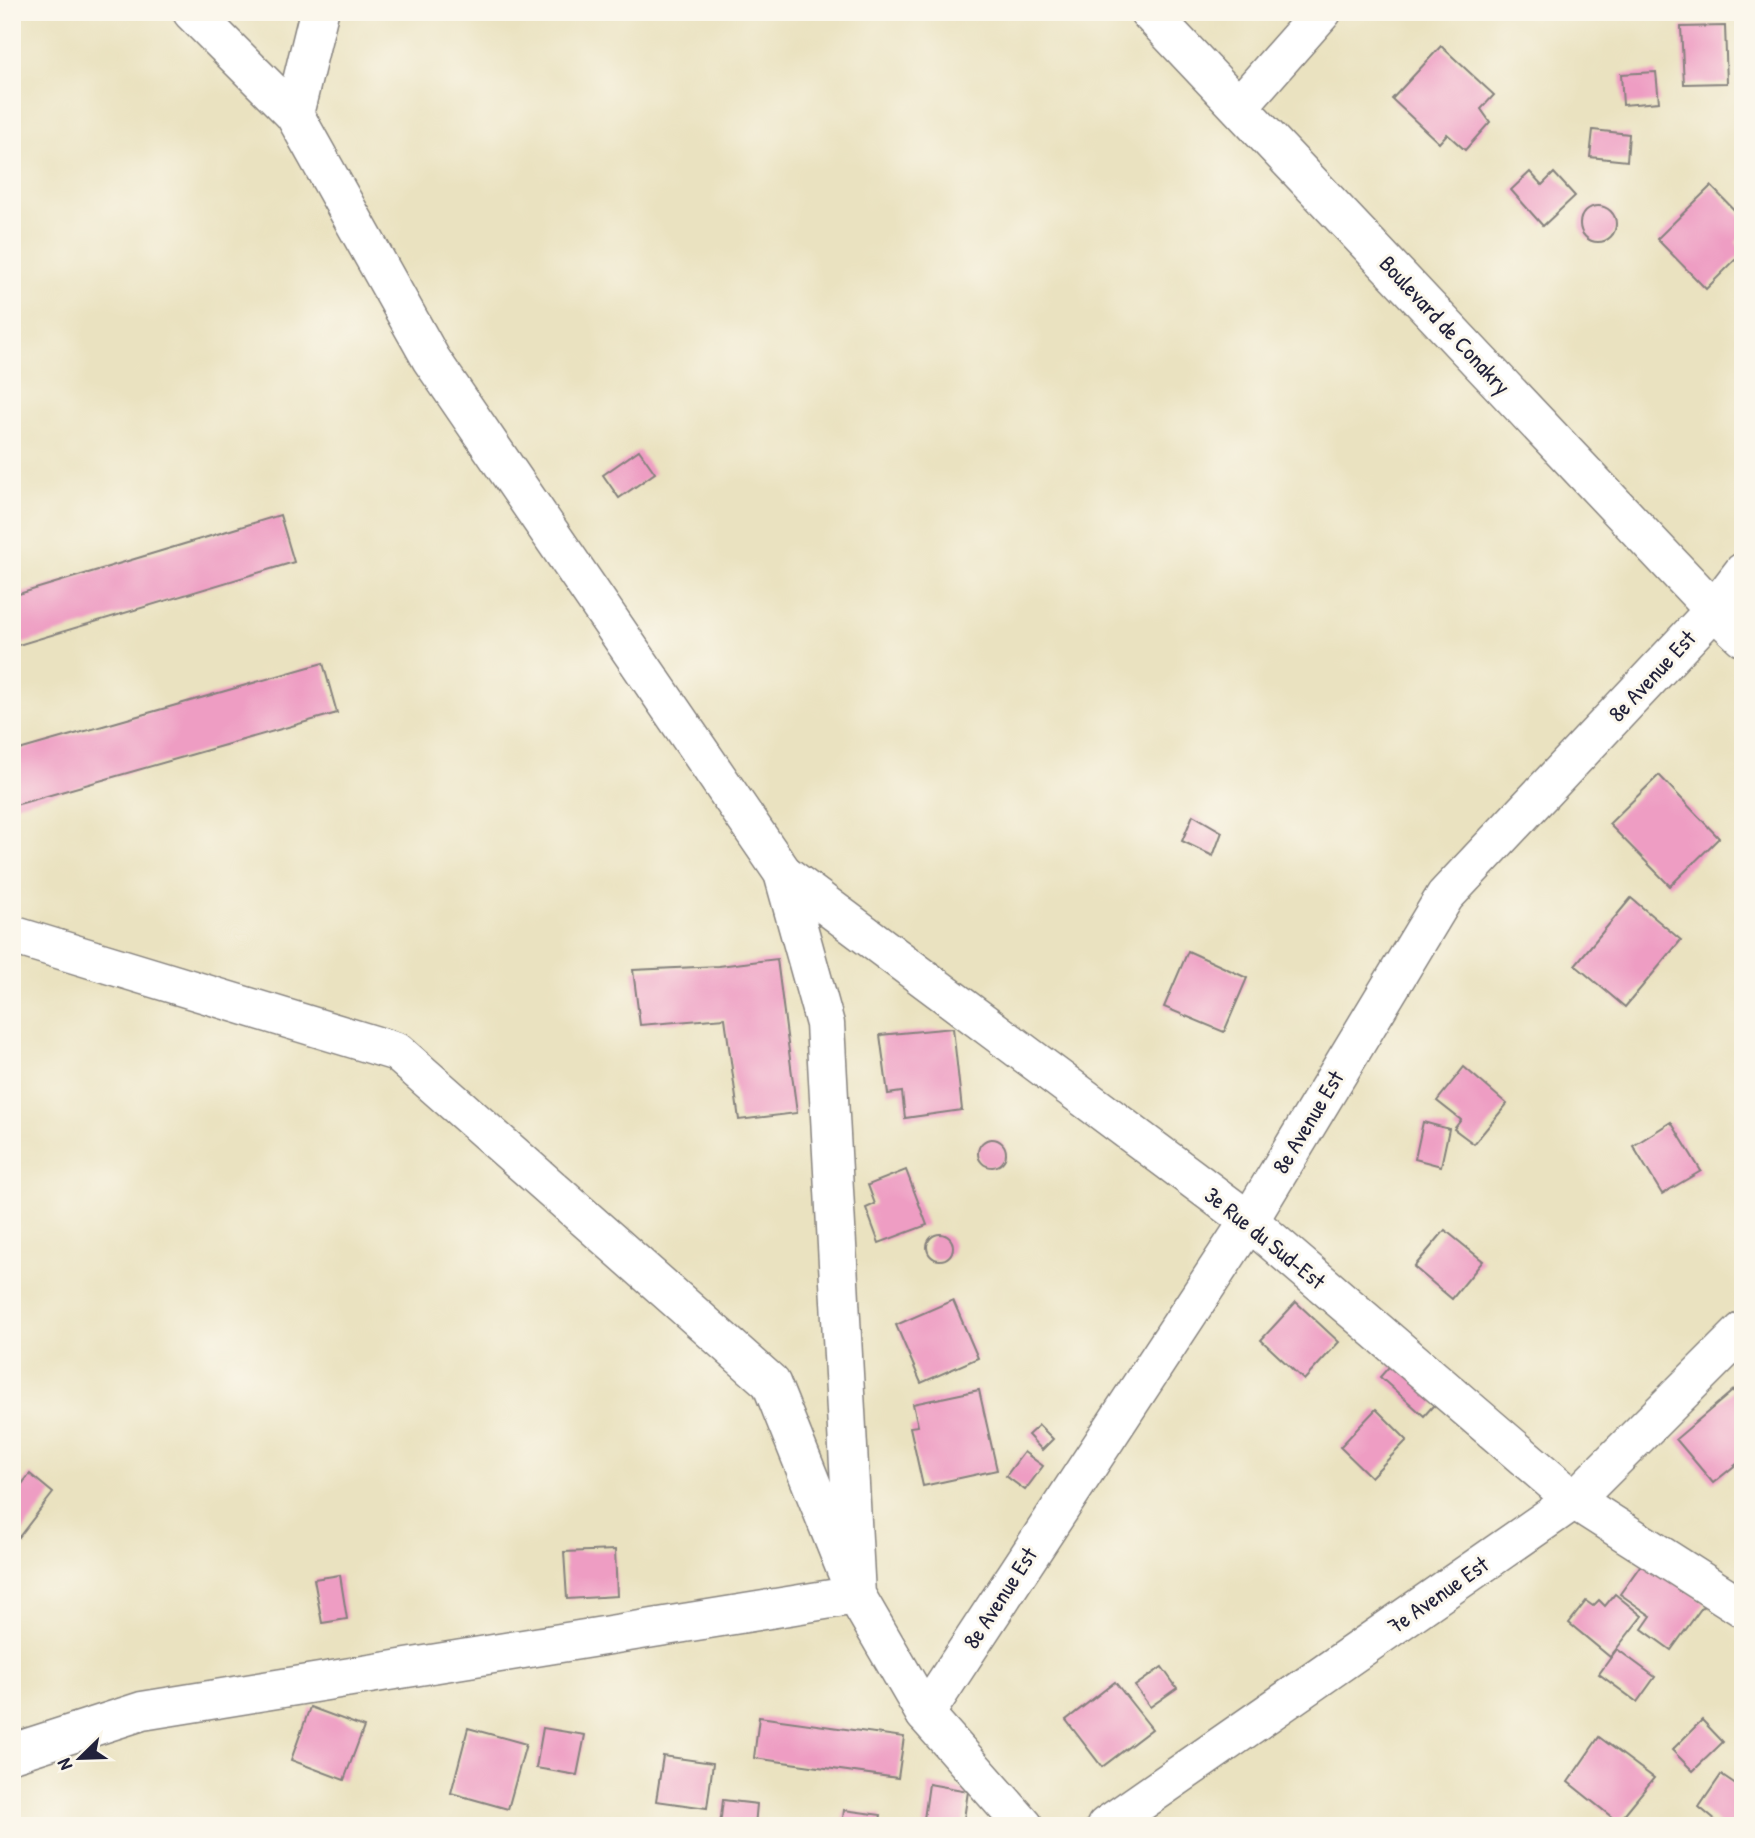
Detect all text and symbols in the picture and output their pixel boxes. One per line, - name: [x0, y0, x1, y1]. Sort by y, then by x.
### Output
- street label: Boulevard de Conakry: [1373, 248, 1518, 401]
- street label: 8e Avenue Est: [1601, 622, 1703, 728]
- street label: 8e Avenue Est: [1265, 1064, 1351, 1179]
- street label: 3e Rue du Sud-Est: [1198, 1179, 1333, 1297]
- street label: 8e Avenue Est: [955, 1540, 1044, 1654]
- street label: 7e Avenue Est: [1381, 1548, 1495, 1641]
- north arrow: [46, 1722, 116, 1792]
- text: N: [50, 1755, 78, 1774]

